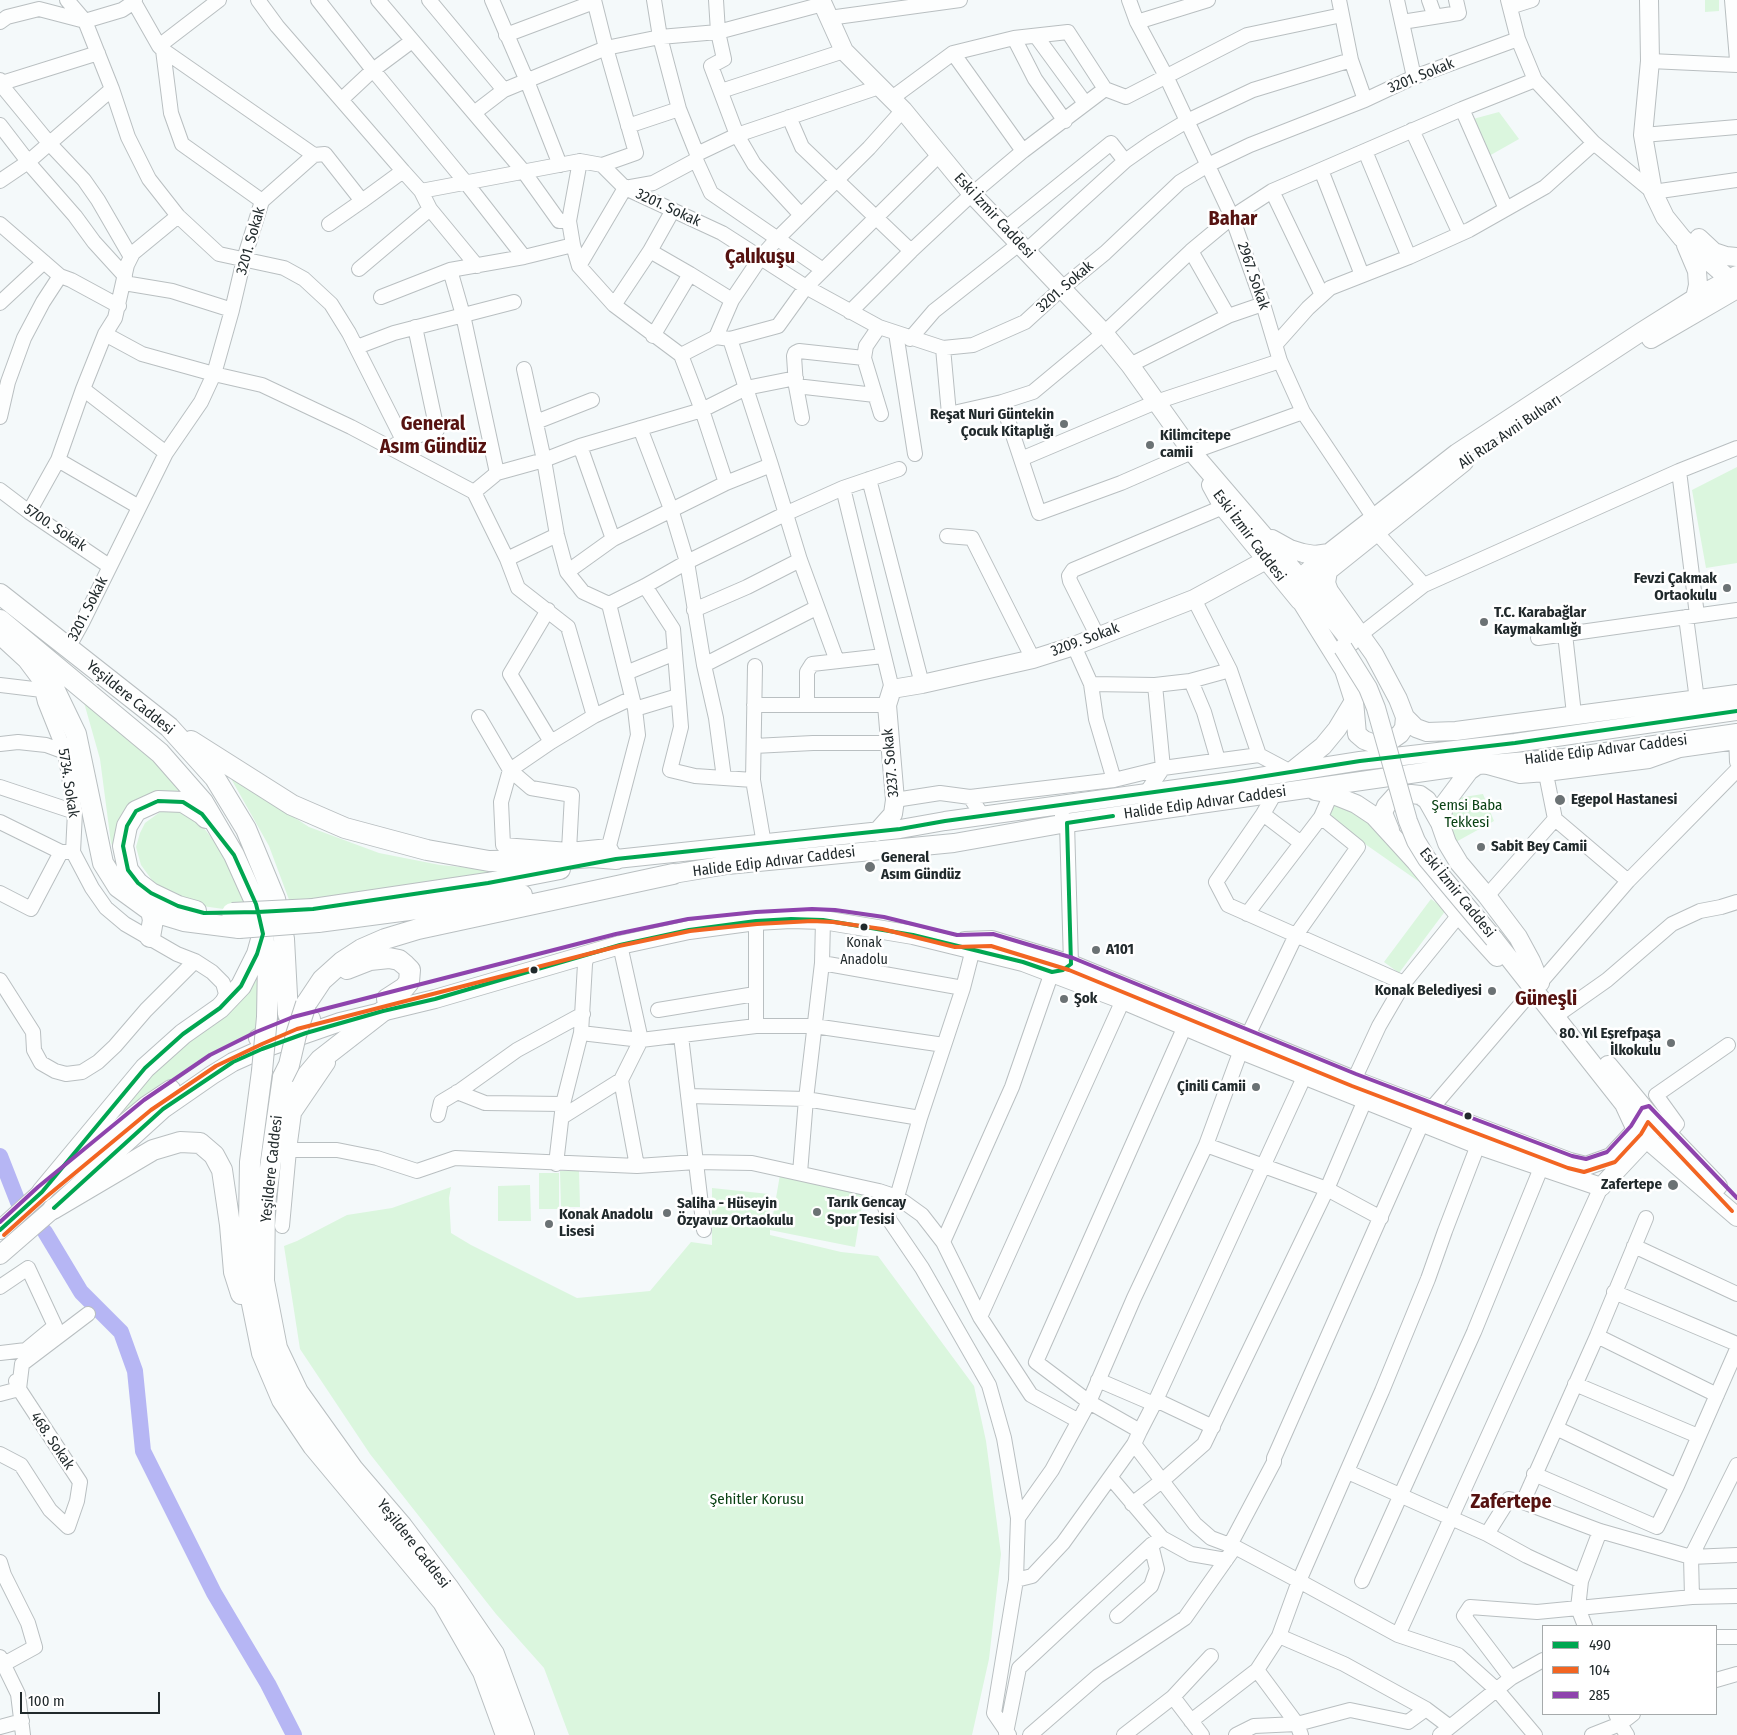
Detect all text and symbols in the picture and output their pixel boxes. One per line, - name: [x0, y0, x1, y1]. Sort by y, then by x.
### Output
- street label: 3201. Sokak: [1385, 55, 1457, 97]
- street label: Eski İzmir Caddesi: [950, 170, 1038, 262]
- street label: 3201. Sokak: [633, 185, 703, 231]
- street label: 3201. Sokak: [233, 205, 269, 277]
- district label: Bahar: [1209, 207, 1257, 231]
- street label: 2967. Sokak: [1233, 240, 1273, 312]
- district label: Çalıkuşu: [725, 245, 795, 269]
- street label: 3201. Sokak: [1033, 257, 1097, 317]
- street label: Ali Rıza Avni Bulvarı: [1455, 391, 1565, 473]
- place label: Reşat Nuri Güntekin Çocuk Kitaplığı: [930, 406, 1054, 441]
- district label: General Asım Gündüz: [380, 412, 486, 459]
- marker: Reşat Nuri Güntekin Çocuk Kitaplığı: [1058, 418, 1070, 430]
- place label: Kilimcitepe camii: [1160, 427, 1231, 462]
- marker: Kilimcitepe camii: [1144, 439, 1156, 451]
- street label: Eski İzmir Caddesi: [1209, 487, 1289, 585]
- street label: 5700. Sokak: [20, 501, 90, 555]
- place label: Fevzi Çakmak Ortaokulu: [1634, 570, 1717, 605]
- street label: 3201. Sokak: [64, 574, 112, 644]
- marker: Fevzi Çakmak Ortaokulu: [1721, 582, 1733, 594]
- place label: T.C. Karabağlar Kaymakamlığı: [1494, 604, 1586, 639]
- marker: T.C. Karabağlar Kaymakamlığı: [1478, 616, 1490, 628]
- street label: 3209. Sokak: [1048, 619, 1122, 661]
- street label: Yeşildere Caddesi: [82, 657, 178, 739]
- street label: 3237. Sokak: [879, 728, 903, 798]
- street label: Halide Edip Adıvar Caddesi: [1524, 731, 1688, 769]
- street label: 5734. Sokak: [54, 747, 82, 819]
- street label: Halide Edip Adıvar Caddesi: [1123, 783, 1287, 823]
- place label: Egepol Hastanesi: [1571, 791, 1677, 809]
- marker: Egepol Hastanesi: [1553, 793, 1567, 807]
- park label: Şemsi Baba Tekkesi: [1432, 797, 1502, 832]
- place label: Sabit Bey Camii: [1491, 838, 1587, 856]
- marker: Sabit Bey Camii: [1475, 841, 1487, 853]
- street label: Halide Edip Adıvar Caddesi: [692, 843, 856, 881]
- street label: Eski İzmir Caddesi: [1415, 845, 1499, 941]
- place label: General Asım Gündüz: [881, 849, 961, 884]
- marker: General Asım Gündüz: [863, 860, 877, 874]
- marker: Konak Anadolu: [859, 922, 869, 932]
- place label: Konak Anadolu: [840, 935, 888, 968]
- place label: A101: [1106, 941, 1134, 959]
- marker: A101: [1090, 944, 1102, 956]
- unlabelled marker: [529, 965, 539, 975]
- place label: Konak Belediyesi: [1375, 982, 1482, 1000]
- marker: Konak Belediyesi: [1486, 985, 1498, 997]
- district label: Güneşli: [1515, 987, 1577, 1011]
- place label: Şok: [1074, 990, 1097, 1008]
- marker: Şok: [1058, 993, 1070, 1005]
- place label: 80. Yıl Eşrefpaşa İlkokulu: [1559, 1025, 1661, 1060]
- marker: 80. Yıl Eşrefpaşa İlkokulu: [1665, 1037, 1677, 1049]
- place label: Çinili Camii: [1177, 1078, 1246, 1096]
- marker: Çinili Camii: [1250, 1081, 1262, 1093]
- unlabelled marker: [1463, 1111, 1473, 1121]
- street label: Yeşildere Caddesi: [257, 1114, 287, 1224]
- place label: Zafertepe: [1601, 1176, 1662, 1194]
- marker: Zafertepe: [1666, 1178, 1680, 1192]
- place label: Tarık Gencay Spor Tesisi: [827, 1194, 906, 1229]
- place label: Saliha - Hüseyin Özyavuz Ortaokulu: [677, 1195, 794, 1230]
- place label: Konak Anadolu Lisesi: [559, 1206, 653, 1241]
- marker: Tarık Gencay Spor Tesisi: [811, 1206, 823, 1218]
- marker: Saliha - Hüseyin Özyavuz Ortaokulu: [661, 1207, 673, 1219]
- marker: Konak Anadolu Lisesi: [543, 1218, 555, 1230]
- street label: 468. Sokak: [26, 1409, 78, 1473]
- district label: Zafertepe: [1470, 1490, 1552, 1514]
- park label: Şehitler Korusu: [710, 1491, 804, 1509]
- street label: Yeşildere Caddesi: [373, 1496, 453, 1592]
- legend: [1542, 1625, 1717, 1715]
- text: 490: [1589, 1636, 1611, 1654]
- text: 104: [1589, 1661, 1610, 1679]
- scale bar: [22, 1682, 162, 1714]
- text: 285: [1589, 1686, 1610, 1704]
- text: 100 m: [28, 1692, 65, 1710]

